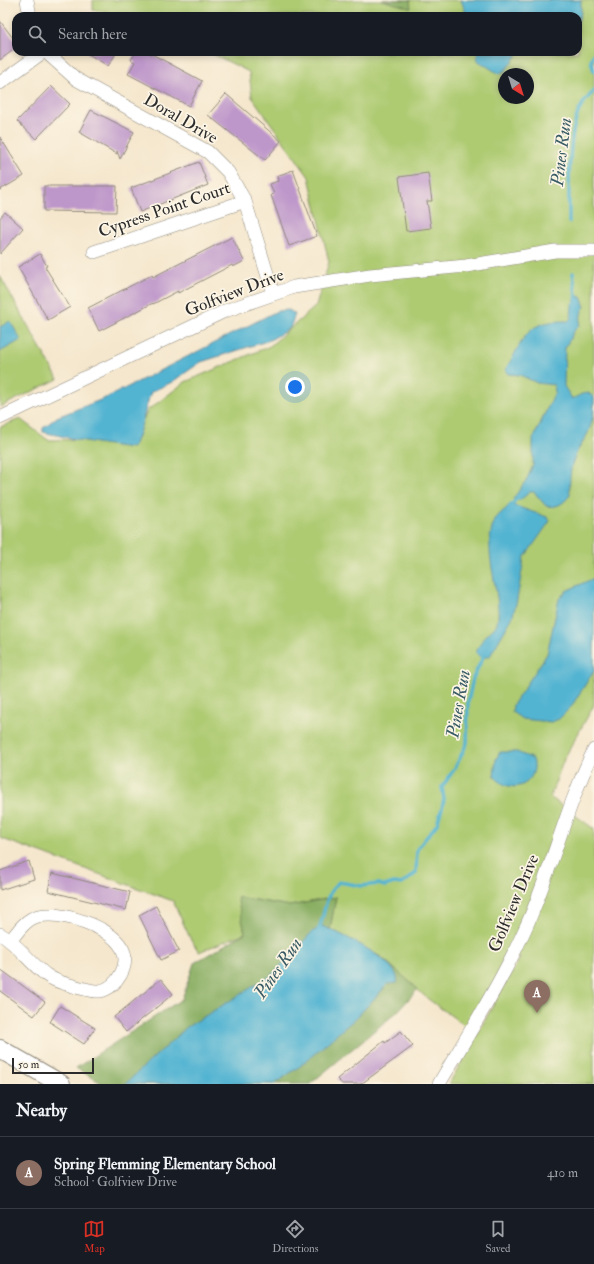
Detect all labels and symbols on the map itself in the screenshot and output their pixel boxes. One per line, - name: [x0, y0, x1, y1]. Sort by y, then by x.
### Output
- north arrow: [498, 68, 534, 104]
- street label: Doral Drive: [140, 89, 222, 148]
- water label: Pines Run: [546, 116, 577, 189]
- street label: Cypress Point Court: [95, 177, 234, 243]
- street label: Golfview Drive: [182, 264, 287, 321]
- your location: [285, 377, 305, 397]
- water label: Pines Run: [441, 668, 476, 741]
- street label: Golfview Drive: [483, 851, 543, 955]
- water label: Pines Run: [249, 933, 308, 1004]
- pin: A: [524, 980, 550, 1013]
- scale bar: [12, 1056, 94, 1075]

